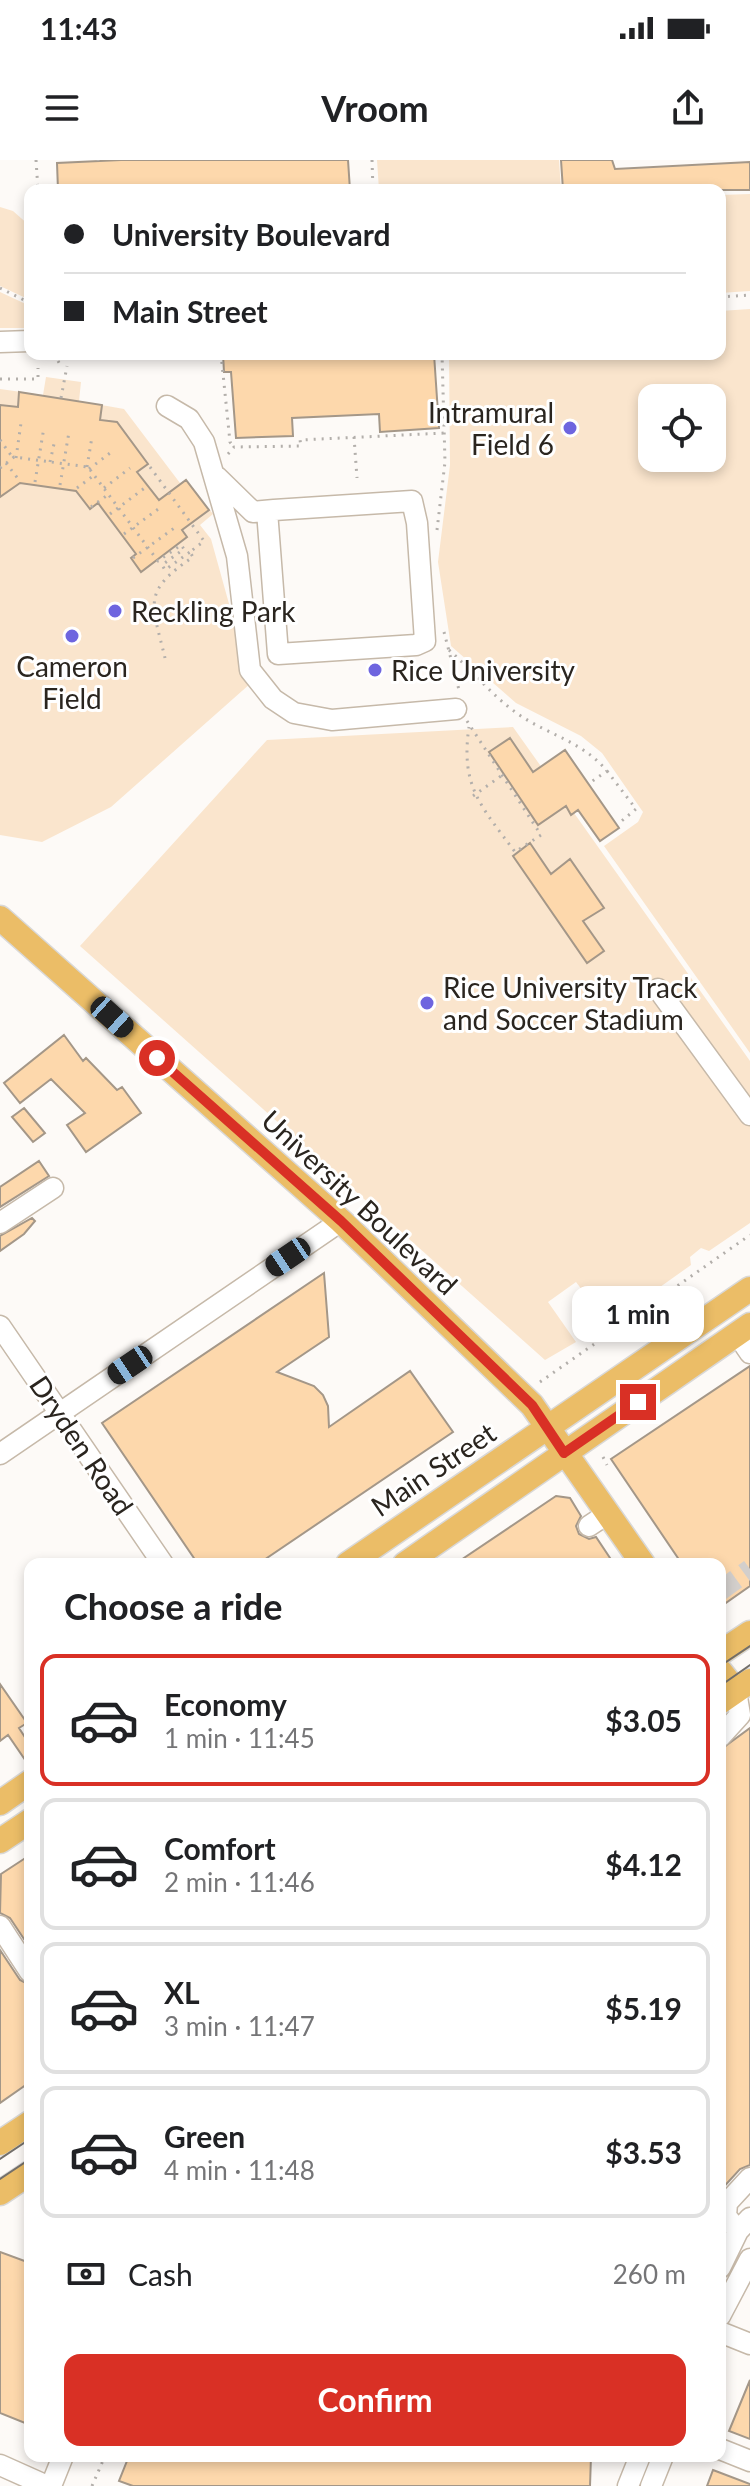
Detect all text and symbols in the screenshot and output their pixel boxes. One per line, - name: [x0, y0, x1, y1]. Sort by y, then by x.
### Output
- text: 11:43: [40, 10, 117, 46]
- icon: menu: [40, 86, 84, 130]
- text: Vroom: [321, 86, 429, 130]
- icon: share: [666, 86, 710, 130]
- text: University Boulevard: [112, 216, 390, 252]
- text: Main Street: [112, 293, 268, 329]
- map controls: [638, 384, 726, 472]
- button: locate: [638, 384, 726, 472]
- place label: Intramural Field 6: [428, 395, 554, 461]
- marker: Intramural Field 6: [561, 419, 579, 437]
- place label: Reckling Park: [131, 594, 296, 628]
- marker: Reckling Park: [106, 602, 124, 620]
- marker: Cameron Field: [63, 627, 81, 645]
- place label: Cameron Field: [16, 649, 128, 715]
- place label: Rice University: [391, 653, 575, 687]
- marker: Rice University: [366, 661, 384, 679]
- place label: Rice University Track and Soccer Stadium: [443, 970, 698, 1036]
- car: [86, 992, 138, 1042]
- marker: Rice University Track and Soccer Stadium: [418, 994, 436, 1012]
- route start: [139, 1040, 175, 1076]
- street label: University Boulevard: [255, 1103, 465, 1301]
- car: [261, 1234, 315, 1280]
- callout: 1 min: [572, 1286, 704, 1342]
- text: 1 min: [606, 1298, 670, 1330]
- car: [103, 1342, 157, 1388]
- street label: Dryden Road: [23, 1369, 141, 1521]
- route end: [620, 1384, 656, 1420]
- street label: Main Street: [364, 1415, 502, 1523]
- text: Choose a ride: [64, 1584, 283, 1628]
- icon: car: [68, 1684, 140, 1756]
- text: Economy: [164, 1686, 287, 1722]
- text: $3.05: [605, 1702, 682, 1738]
- text: 1 min · 11:45: [164, 1722, 315, 1754]
- icon: car: [68, 1828, 140, 1900]
- text: Comfort: [164, 1830, 276, 1866]
- text: $4.12: [605, 1846, 682, 1882]
- text: 2 min · 11:46: [164, 1866, 315, 1898]
- icon: car: [68, 1972, 140, 2044]
- text: XL: [164, 1974, 200, 2010]
- text: $5.19: [605, 1990, 682, 2026]
- text: 3 min · 11:47: [164, 2010, 315, 2042]
- icon: car: [68, 2116, 140, 2188]
- text: Green: [164, 2118, 245, 2154]
- text: $3.53: [605, 2134, 682, 2170]
- text: 4 min · 11:48: [164, 2154, 315, 2186]
- icon: cash: [64, 2252, 108, 2296]
- text: Cash: [128, 2256, 193, 2292]
- text: 260 m: [613, 2258, 686, 2290]
- button: Confirm: [64, 2354, 686, 2446]

